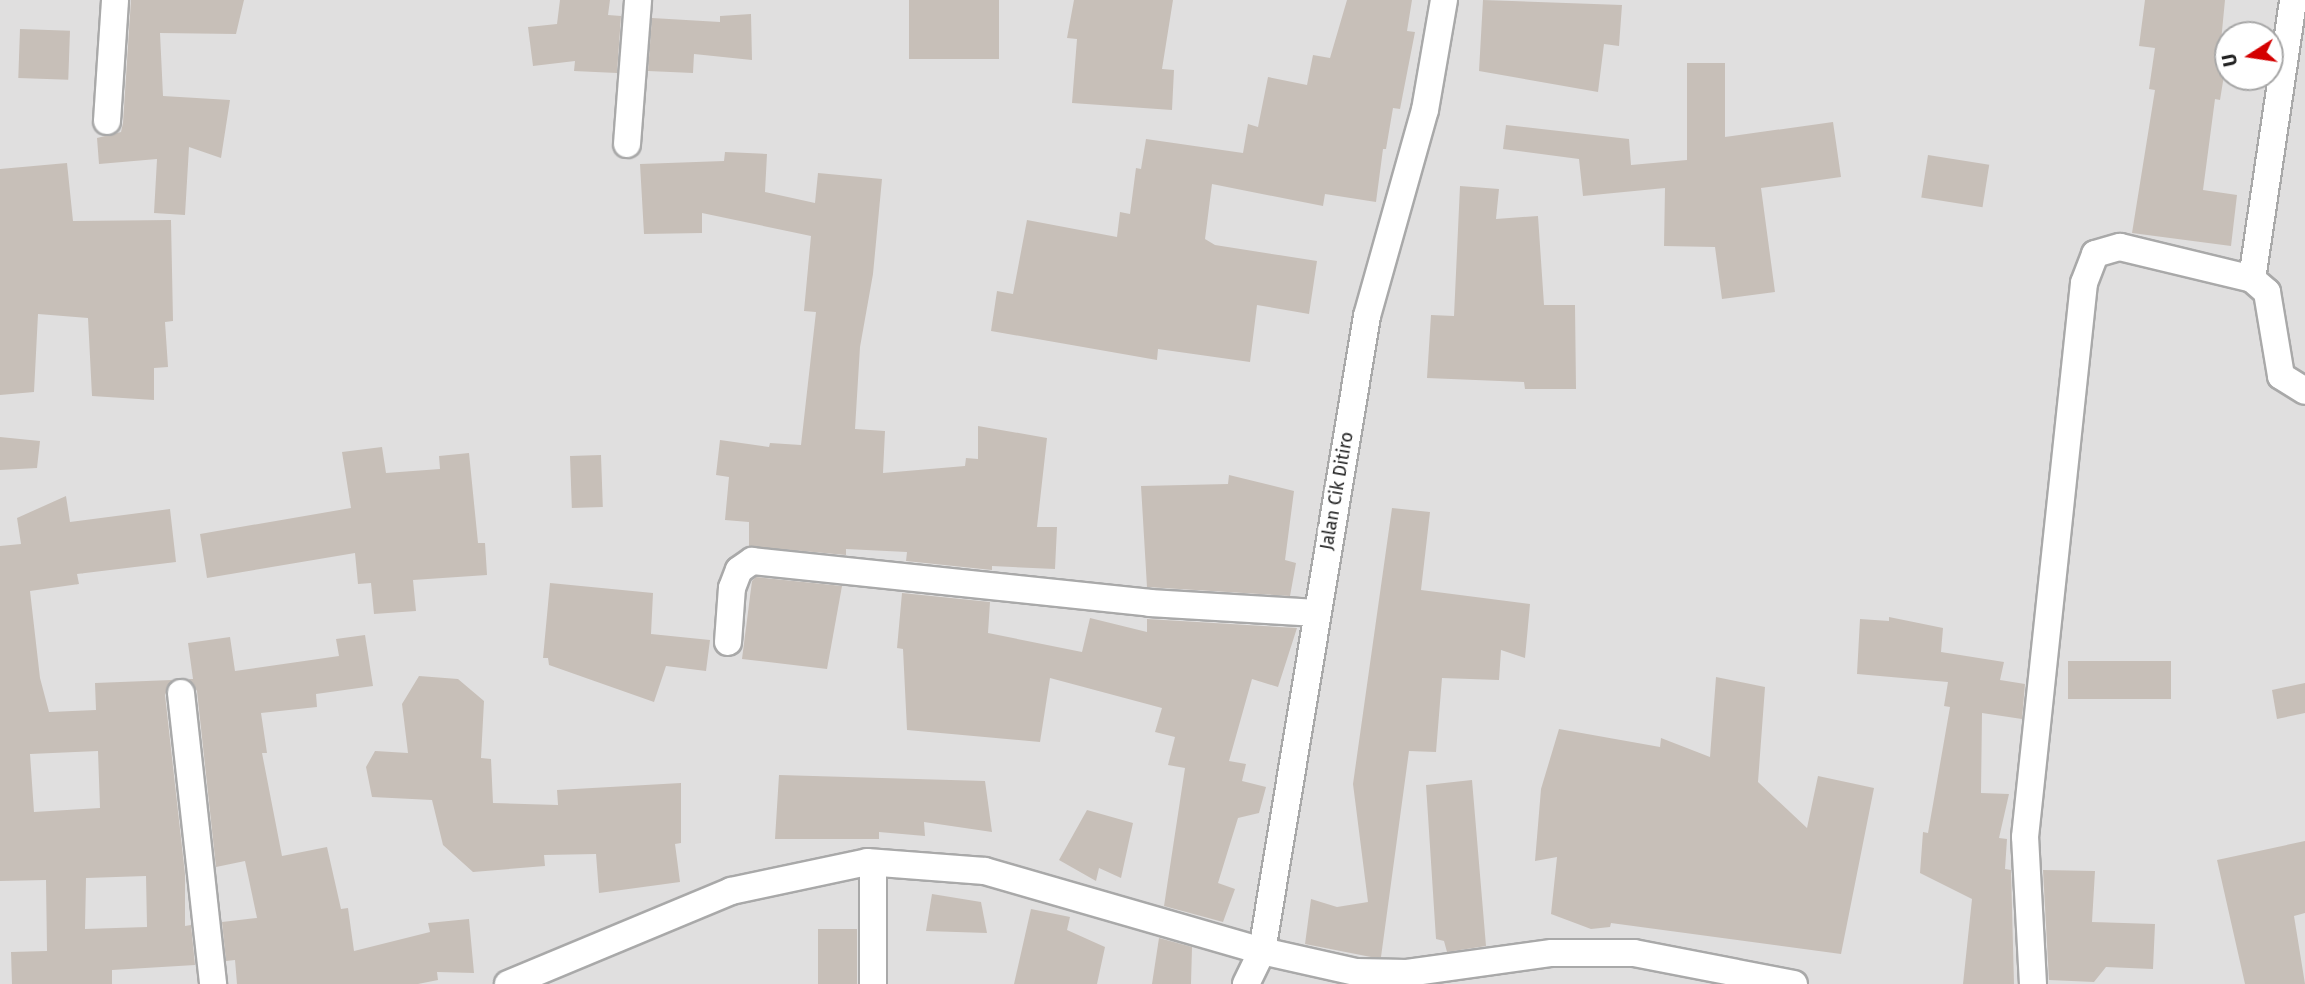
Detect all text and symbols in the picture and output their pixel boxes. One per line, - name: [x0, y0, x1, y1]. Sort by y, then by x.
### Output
- north arrow: [2214, 21, 2284, 91]
- text: U: [2217, 52, 2242, 68]
- street label: Jalan Cik Ditiro: [1316, 430, 1358, 552]

